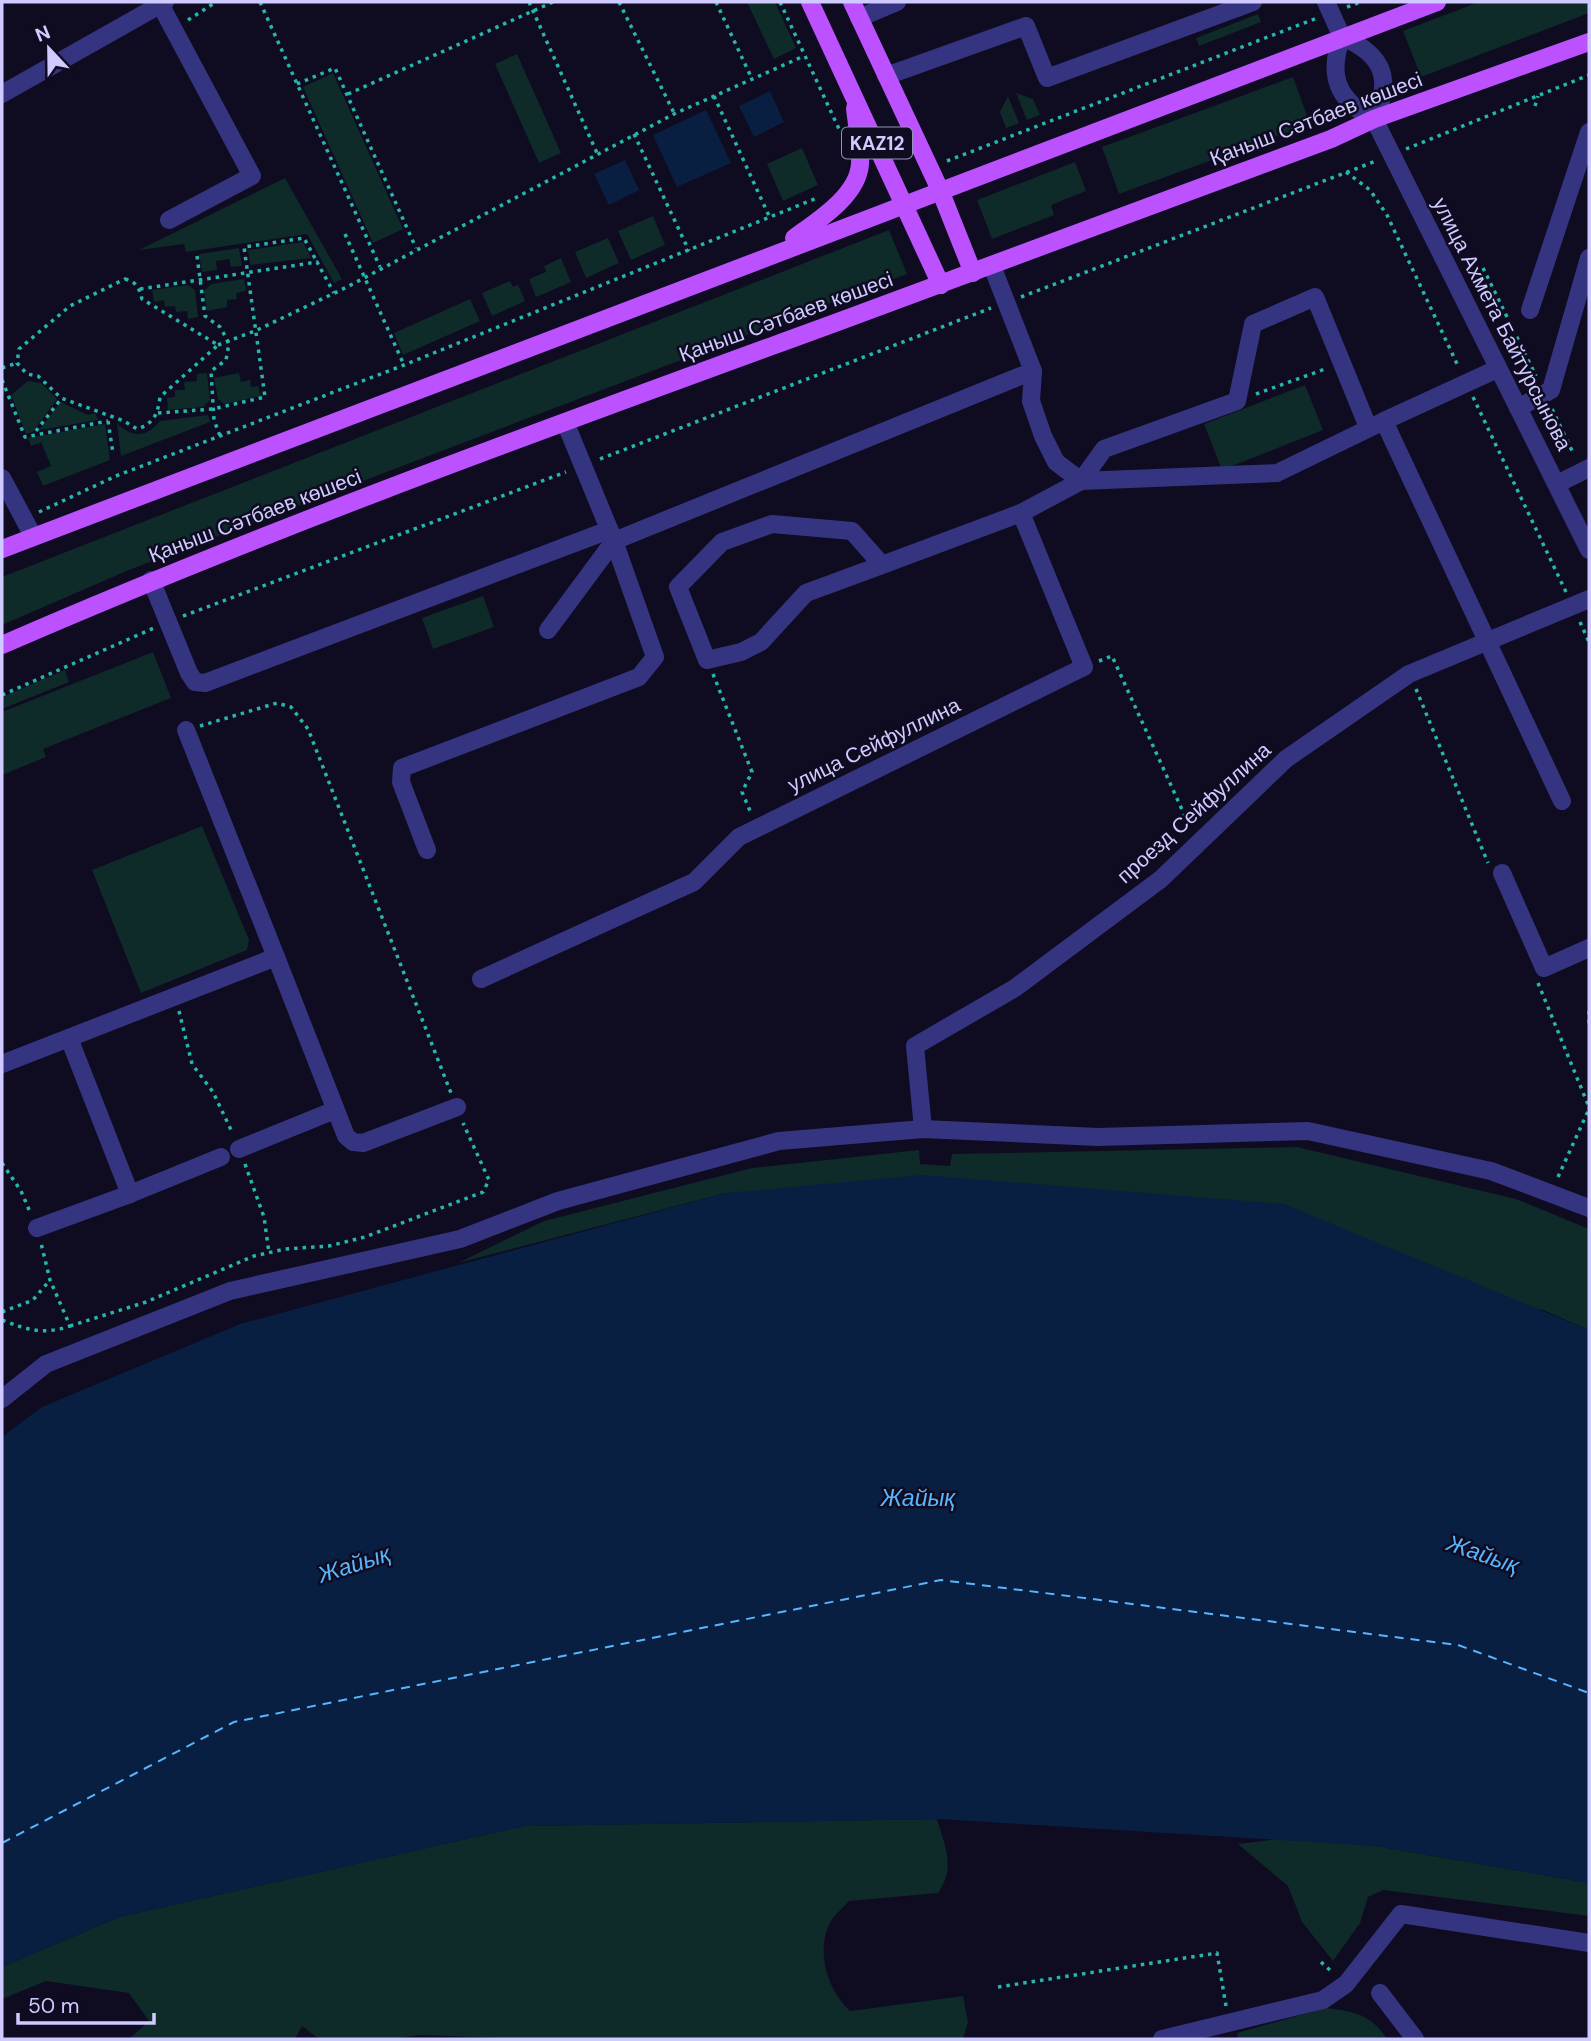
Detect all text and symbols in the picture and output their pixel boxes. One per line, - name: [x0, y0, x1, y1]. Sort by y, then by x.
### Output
- north arrow: [14, 14, 84, 84]
- text: N: [32, 20, 54, 48]
- street label: Қаныш Сәтбаев көшесі: [1206, 65, 1426, 173]
- road number: KAZ12: [842, 127, 912, 158]
- street label: улица Ахмета Байтурсынова: [1426, 193, 1578, 456]
- street label: Қаныш Сәтбаев көшесі: [675, 265, 897, 369]
- street label: Қаныш Сәтбаев көшесі: [145, 462, 365, 570]
- street label: улица Сейфуллина: [783, 691, 965, 799]
- street label: проезд Сейфуллина: [1111, 736, 1277, 890]
- water label: Жайық: [880, 1483, 956, 1513]
- water label: Жайық: [1442, 1527, 1524, 1581]
- water label: Жайық: [313, 1538, 395, 1590]
- scale bar: [18, 1982, 154, 2026]
- text: 50 m: [28, 1992, 79, 2020]

